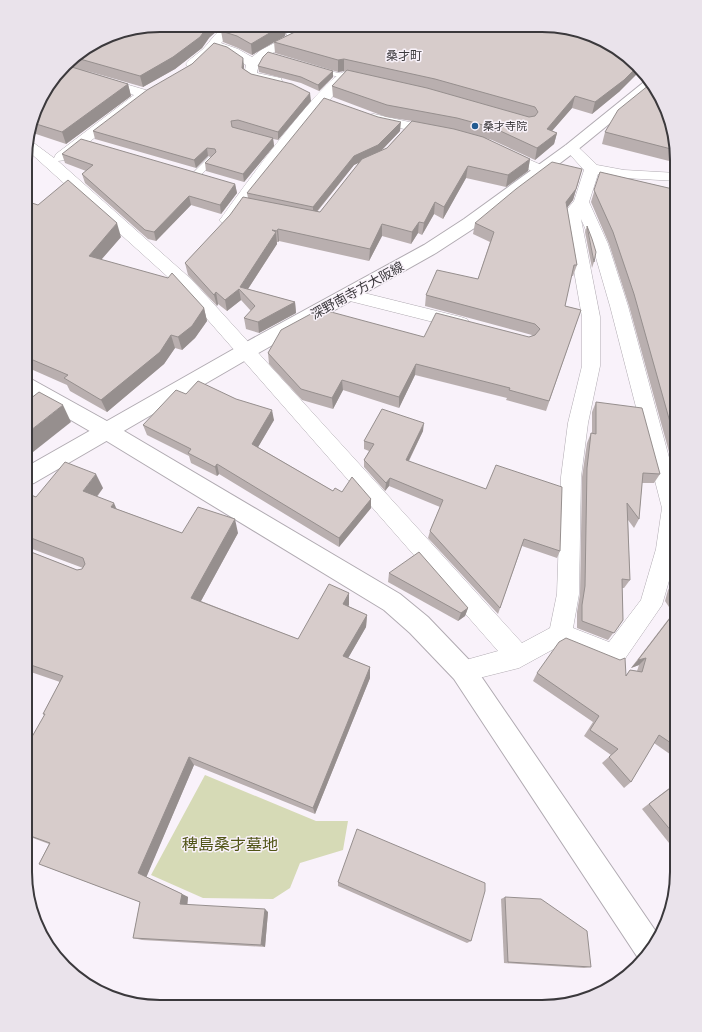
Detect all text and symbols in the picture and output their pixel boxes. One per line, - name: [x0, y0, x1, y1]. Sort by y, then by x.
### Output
- district label: 桑才町: [386, 47, 422, 64]
- place label: 桑才寺院: [483, 118, 527, 134]
- marker: 桑才寺院: [470, 121, 480, 131]
- street label: 深野南寺方大阪線: [307, 257, 407, 324]
- park label: 稗島桑才墓地: [182, 833, 278, 856]

